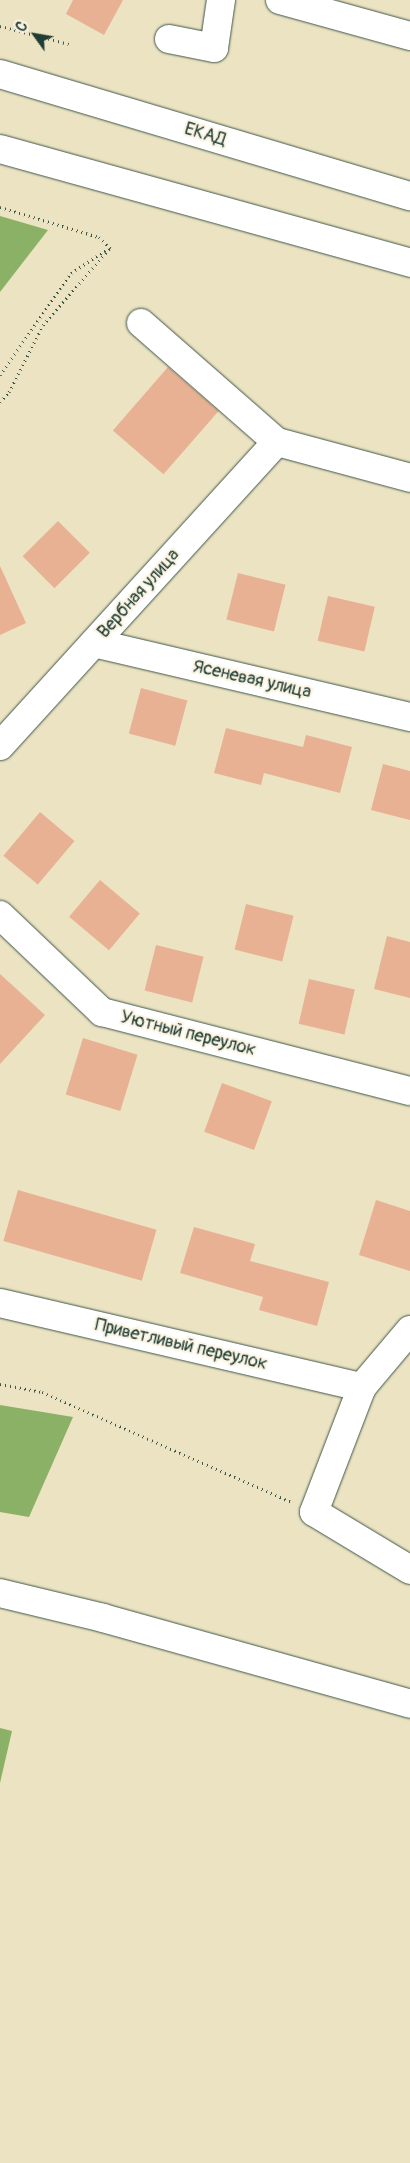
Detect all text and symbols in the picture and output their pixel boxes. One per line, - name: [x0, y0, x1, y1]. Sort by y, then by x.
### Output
- north arrow: [10, 10, 60, 60]
- text: С: [12, 19, 31, 35]
- street label: ЕКАД: [182, 119, 228, 151]
- street label: Вербная улица: [93, 545, 185, 643]
- street label: Ясеневая улица: [191, 656, 313, 704]
- street label: Уютный переулок: [118, 1007, 258, 1061]
- street label: Приветливый переулок: [93, 1315, 269, 1375]

